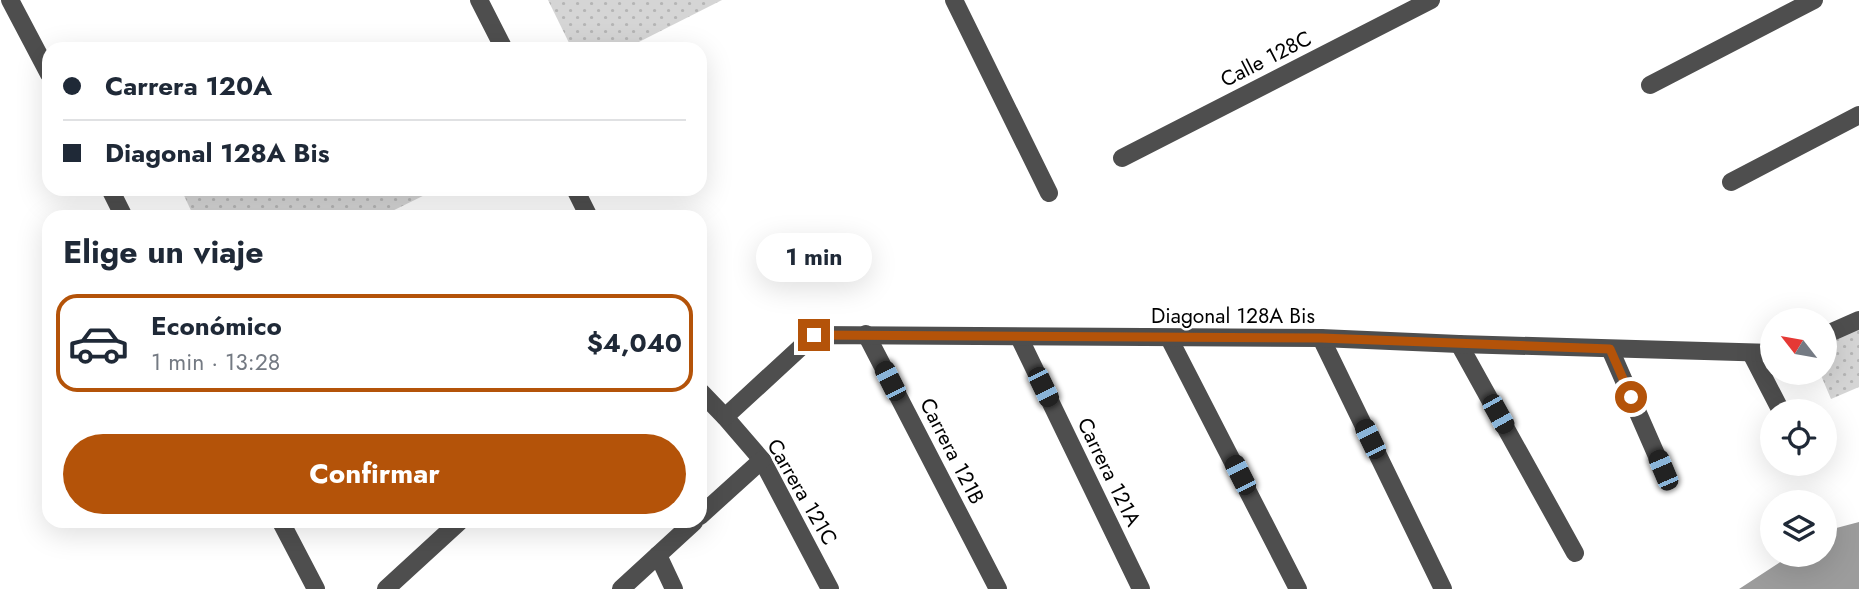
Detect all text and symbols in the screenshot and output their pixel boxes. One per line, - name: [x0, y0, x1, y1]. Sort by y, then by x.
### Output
- street label: Calle 128C: [1215, 23, 1317, 95]
- text: Carrera 120A: [105, 67, 272, 105]
- text: Diagonal 128A Bis: [105, 134, 330, 172]
- text: Elige un viaje: [63, 229, 264, 275]
- callout: 1 min: [756, 233, 872, 282]
- text: 1 min: [785, 240, 843, 274]
- street label: Diagonal 128A Bis: [1151, 301, 1315, 331]
- text: Económico: [151, 307, 282, 345]
- north arrow: [1760, 308, 1838, 385]
- map controls: [1760, 308, 1837, 567]
- icon: car: [67, 312, 130, 375]
- route end: [798, 319, 830, 351]
- text: $4,040: [587, 324, 682, 362]
- text: 1 min · 13:28: [151, 345, 280, 379]
- car: [872, 358, 909, 404]
- car: [1025, 364, 1062, 410]
- route start: [1615, 381, 1647, 413]
- car: [1479, 391, 1518, 437]
- street label: Carrera 121B: [912, 393, 992, 509]
- button: locate: [1760, 399, 1837, 476]
- street label: Carrera 121A: [1070, 413, 1148, 532]
- car: [1352, 416, 1389, 462]
- street label: Carrera 121C: [759, 433, 845, 551]
- button: Confirmar: [63, 434, 686, 514]
- car: [1646, 447, 1681, 493]
- car: [1222, 452, 1259, 498]
- button: layers: [1760, 490, 1837, 567]

